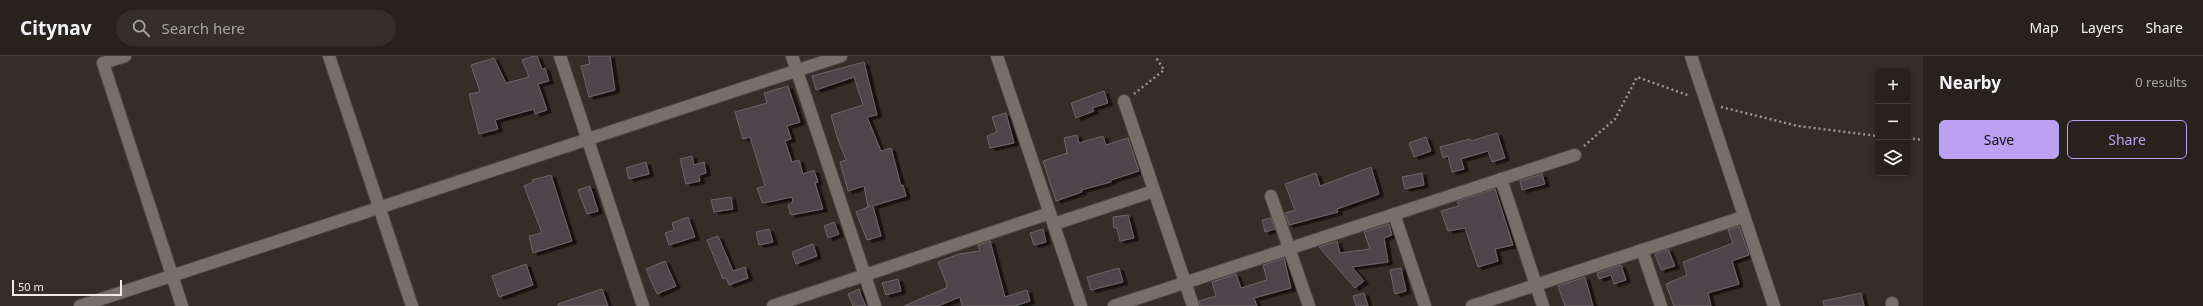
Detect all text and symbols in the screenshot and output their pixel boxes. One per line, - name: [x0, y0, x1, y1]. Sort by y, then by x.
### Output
- search box: [116, 10, 396, 46]
- text: Citynav: [20, 15, 92, 41]
- icon: search: [130, 17, 152, 39]
- text: Search here: [162, 18, 245, 38]
- text: Map: [2030, 18, 2059, 37]
- text: Layers: [2081, 18, 2123, 37]
- text: Share: [2145, 18, 2183, 37]
- map controls: [1875, 68, 1911, 176]
- button: +: [1875, 68, 1911, 104]
- text: Nearby: [1939, 71, 2001, 94]
- text: 0 results: [2135, 73, 2187, 91]
- button: −: [1875, 104, 1911, 140]
- button: Save: [1939, 120, 2059, 159]
- button: Share: [2067, 120, 2187, 159]
- button: layers: [1875, 140, 1911, 176]
- scale bar: [12, 278, 122, 297]
- text: 50 m: [18, 279, 44, 294]

